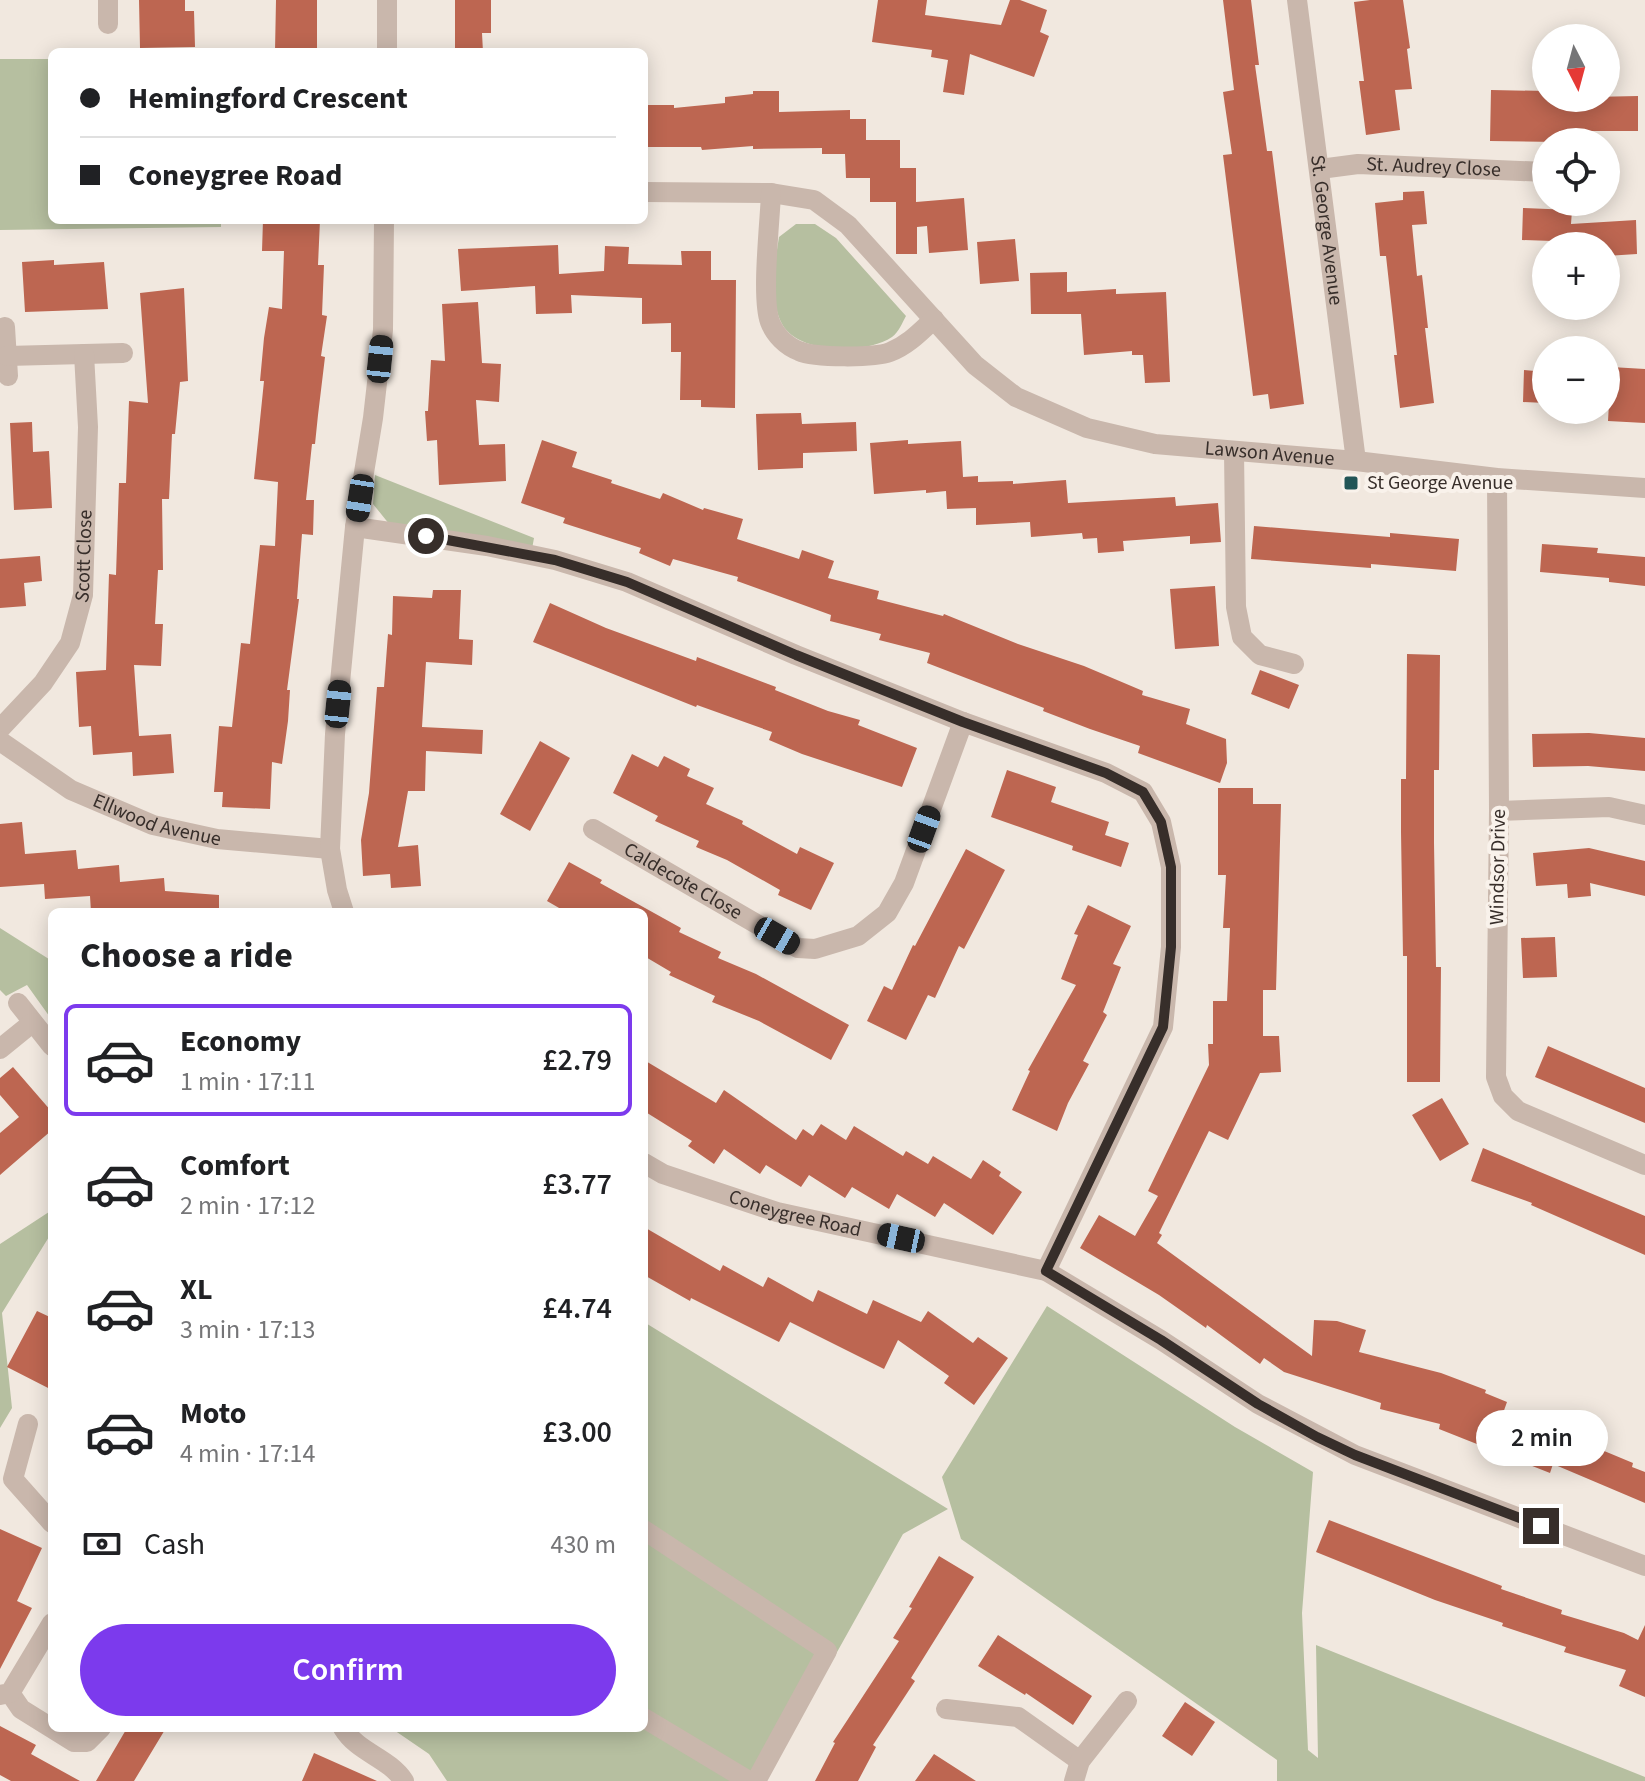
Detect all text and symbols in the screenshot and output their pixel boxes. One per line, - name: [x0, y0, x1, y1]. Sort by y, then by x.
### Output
- north arrow: [1532, 24, 1620, 112]
- map controls: [1532, 24, 1620, 424]
- text: Hemingford Crescent: [128, 77, 408, 120]
- button: locate: [1532, 128, 1620, 216]
- street label: St. Audrey Close: [1366, 150, 1502, 184]
- street label: St. George Avenue: [1303, 153, 1350, 307]
- text: Coneygree Road: [128, 154, 342, 197]
- button: +: [1532, 232, 1620, 320]
- car: [366, 334, 394, 384]
- button: −: [1532, 336, 1620, 424]
- street label: Lawson Avenue: [1203, 434, 1336, 473]
- place label: St George Avenue: [1367, 469, 1513, 497]
- car: [344, 472, 376, 524]
- marker: St George Avenue: [1342, 474, 1360, 492]
- street label: Scott Close: [68, 509, 100, 606]
- route start: [408, 518, 444, 554]
- car: [324, 679, 352, 729]
- street label: Ellwood Avenue: [88, 787, 224, 854]
- car: [905, 802, 943, 856]
- street label: Windsor Drive: [1483, 809, 1513, 925]
- street label: Caldecote Close: [618, 836, 748, 927]
- car: [750, 914, 804, 958]
- text: Choose a ride: [80, 930, 293, 981]
- text: Economy: [180, 1020, 301, 1063]
- icon: car: [84, 1024, 156, 1096]
- text: £2.79: [542, 1039, 612, 1082]
- text: 1 min · 17:11: [180, 1063, 315, 1100]
- text: Comfort: [180, 1144, 290, 1187]
- icon: car: [84, 1148, 156, 1220]
- text: £3.77: [542, 1163, 612, 1206]
- street label: Coneygree Road: [725, 1183, 864, 1244]
- text: 2 min · 17:12: [180, 1187, 315, 1224]
- car: [875, 1221, 927, 1255]
- text: XL: [180, 1268, 213, 1311]
- icon: car: [84, 1272, 156, 1344]
- text: £4.74: [542, 1287, 612, 1330]
- text: 3 min · 17:13: [180, 1311, 315, 1348]
- text: Moto: [180, 1392, 246, 1435]
- icon: car: [84, 1396, 156, 1468]
- callout: 2 min: [1475, 1410, 1607, 1466]
- text: £3.00: [542, 1411, 612, 1454]
- text: 2 min: [1511, 1419, 1573, 1456]
- text: 4 min · 17:14: [180, 1435, 315, 1472]
- route end: [1523, 1508, 1559, 1544]
- icon: cash: [80, 1522, 124, 1566]
- text: Cash: [144, 1523, 205, 1566]
- text: 430 m: [550, 1526, 616, 1563]
- button: Confirm: [80, 1624, 616, 1716]

